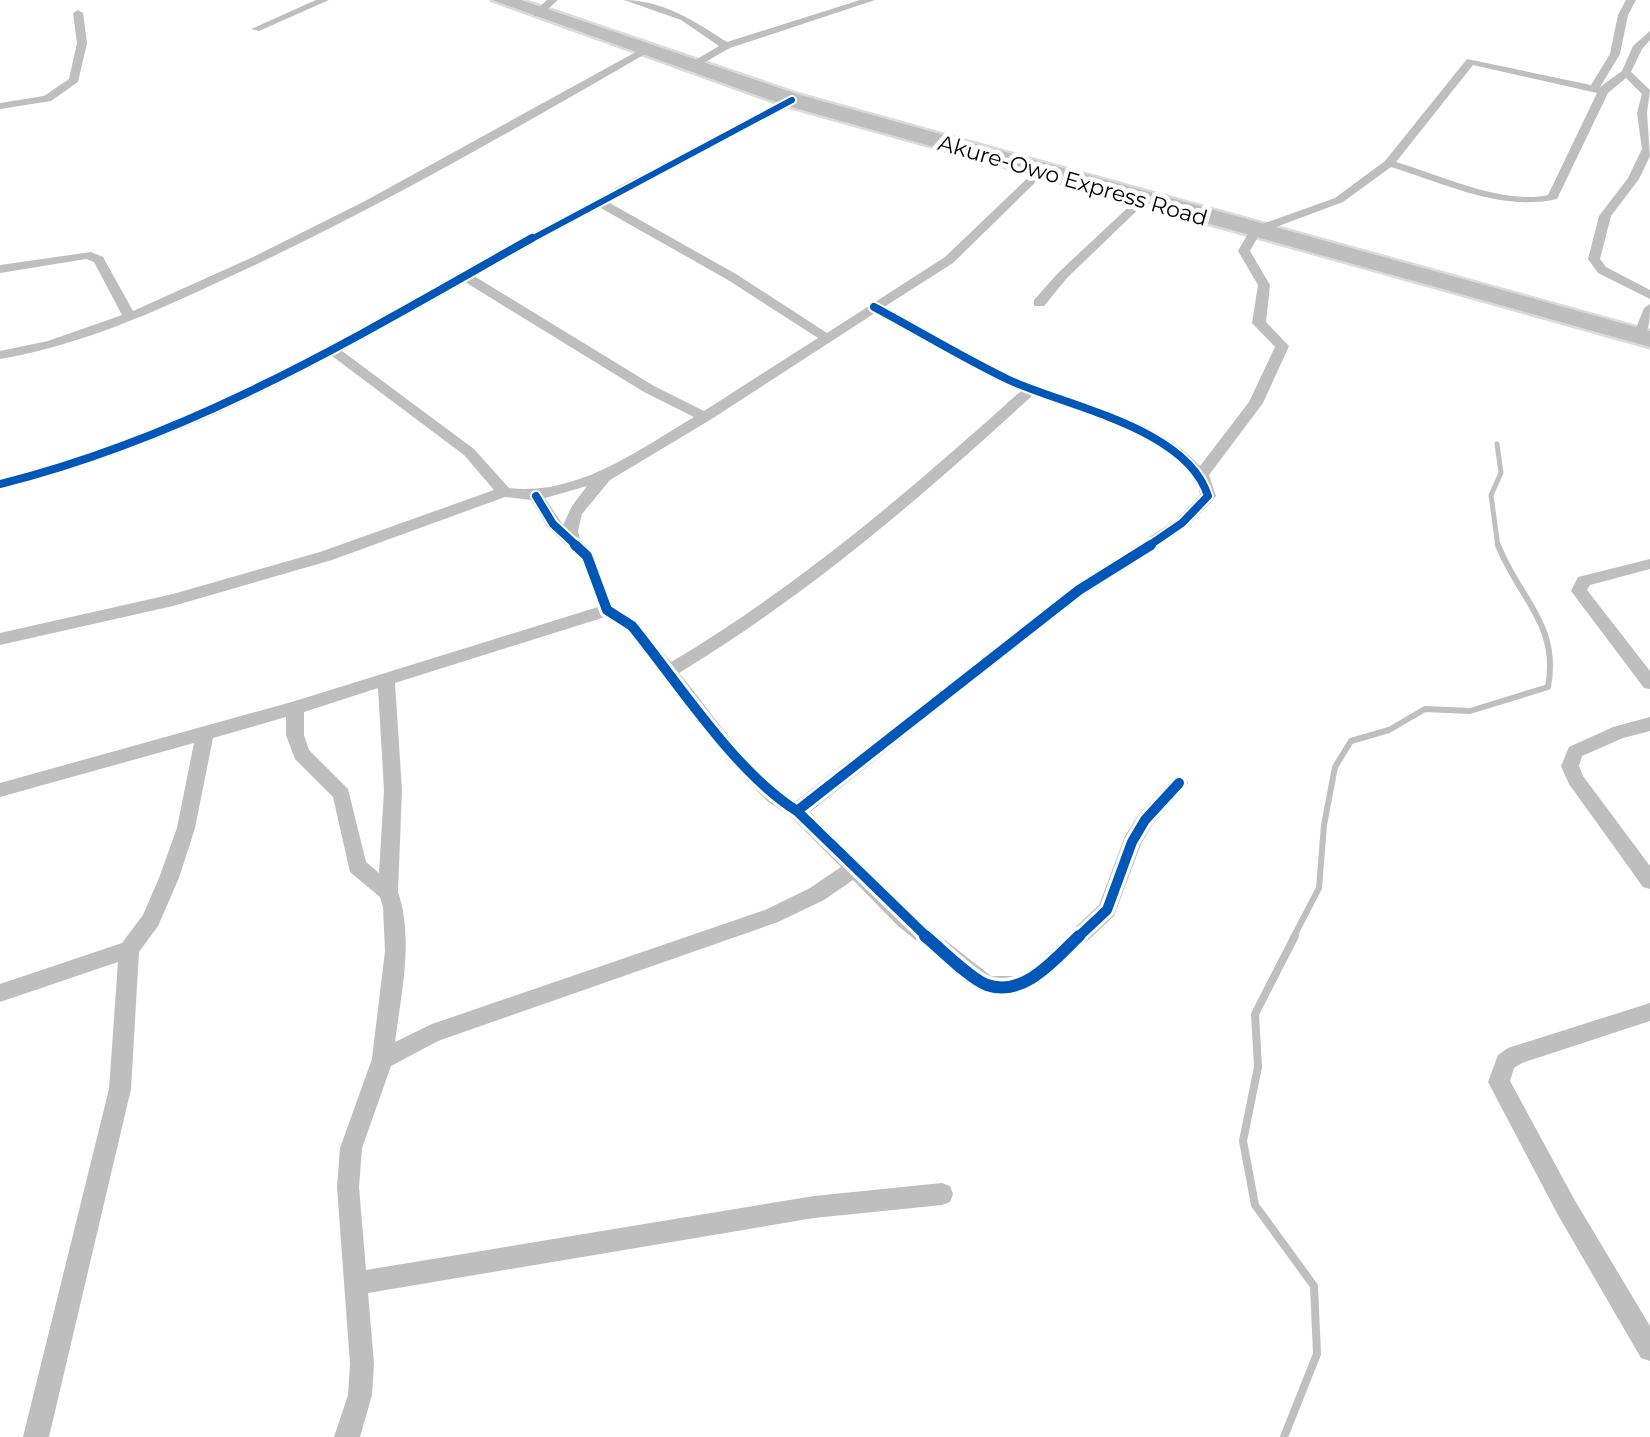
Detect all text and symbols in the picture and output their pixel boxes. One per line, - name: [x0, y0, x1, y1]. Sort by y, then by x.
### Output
- street label: Akure-Owo Express Road: [935, 129, 1211, 232]

